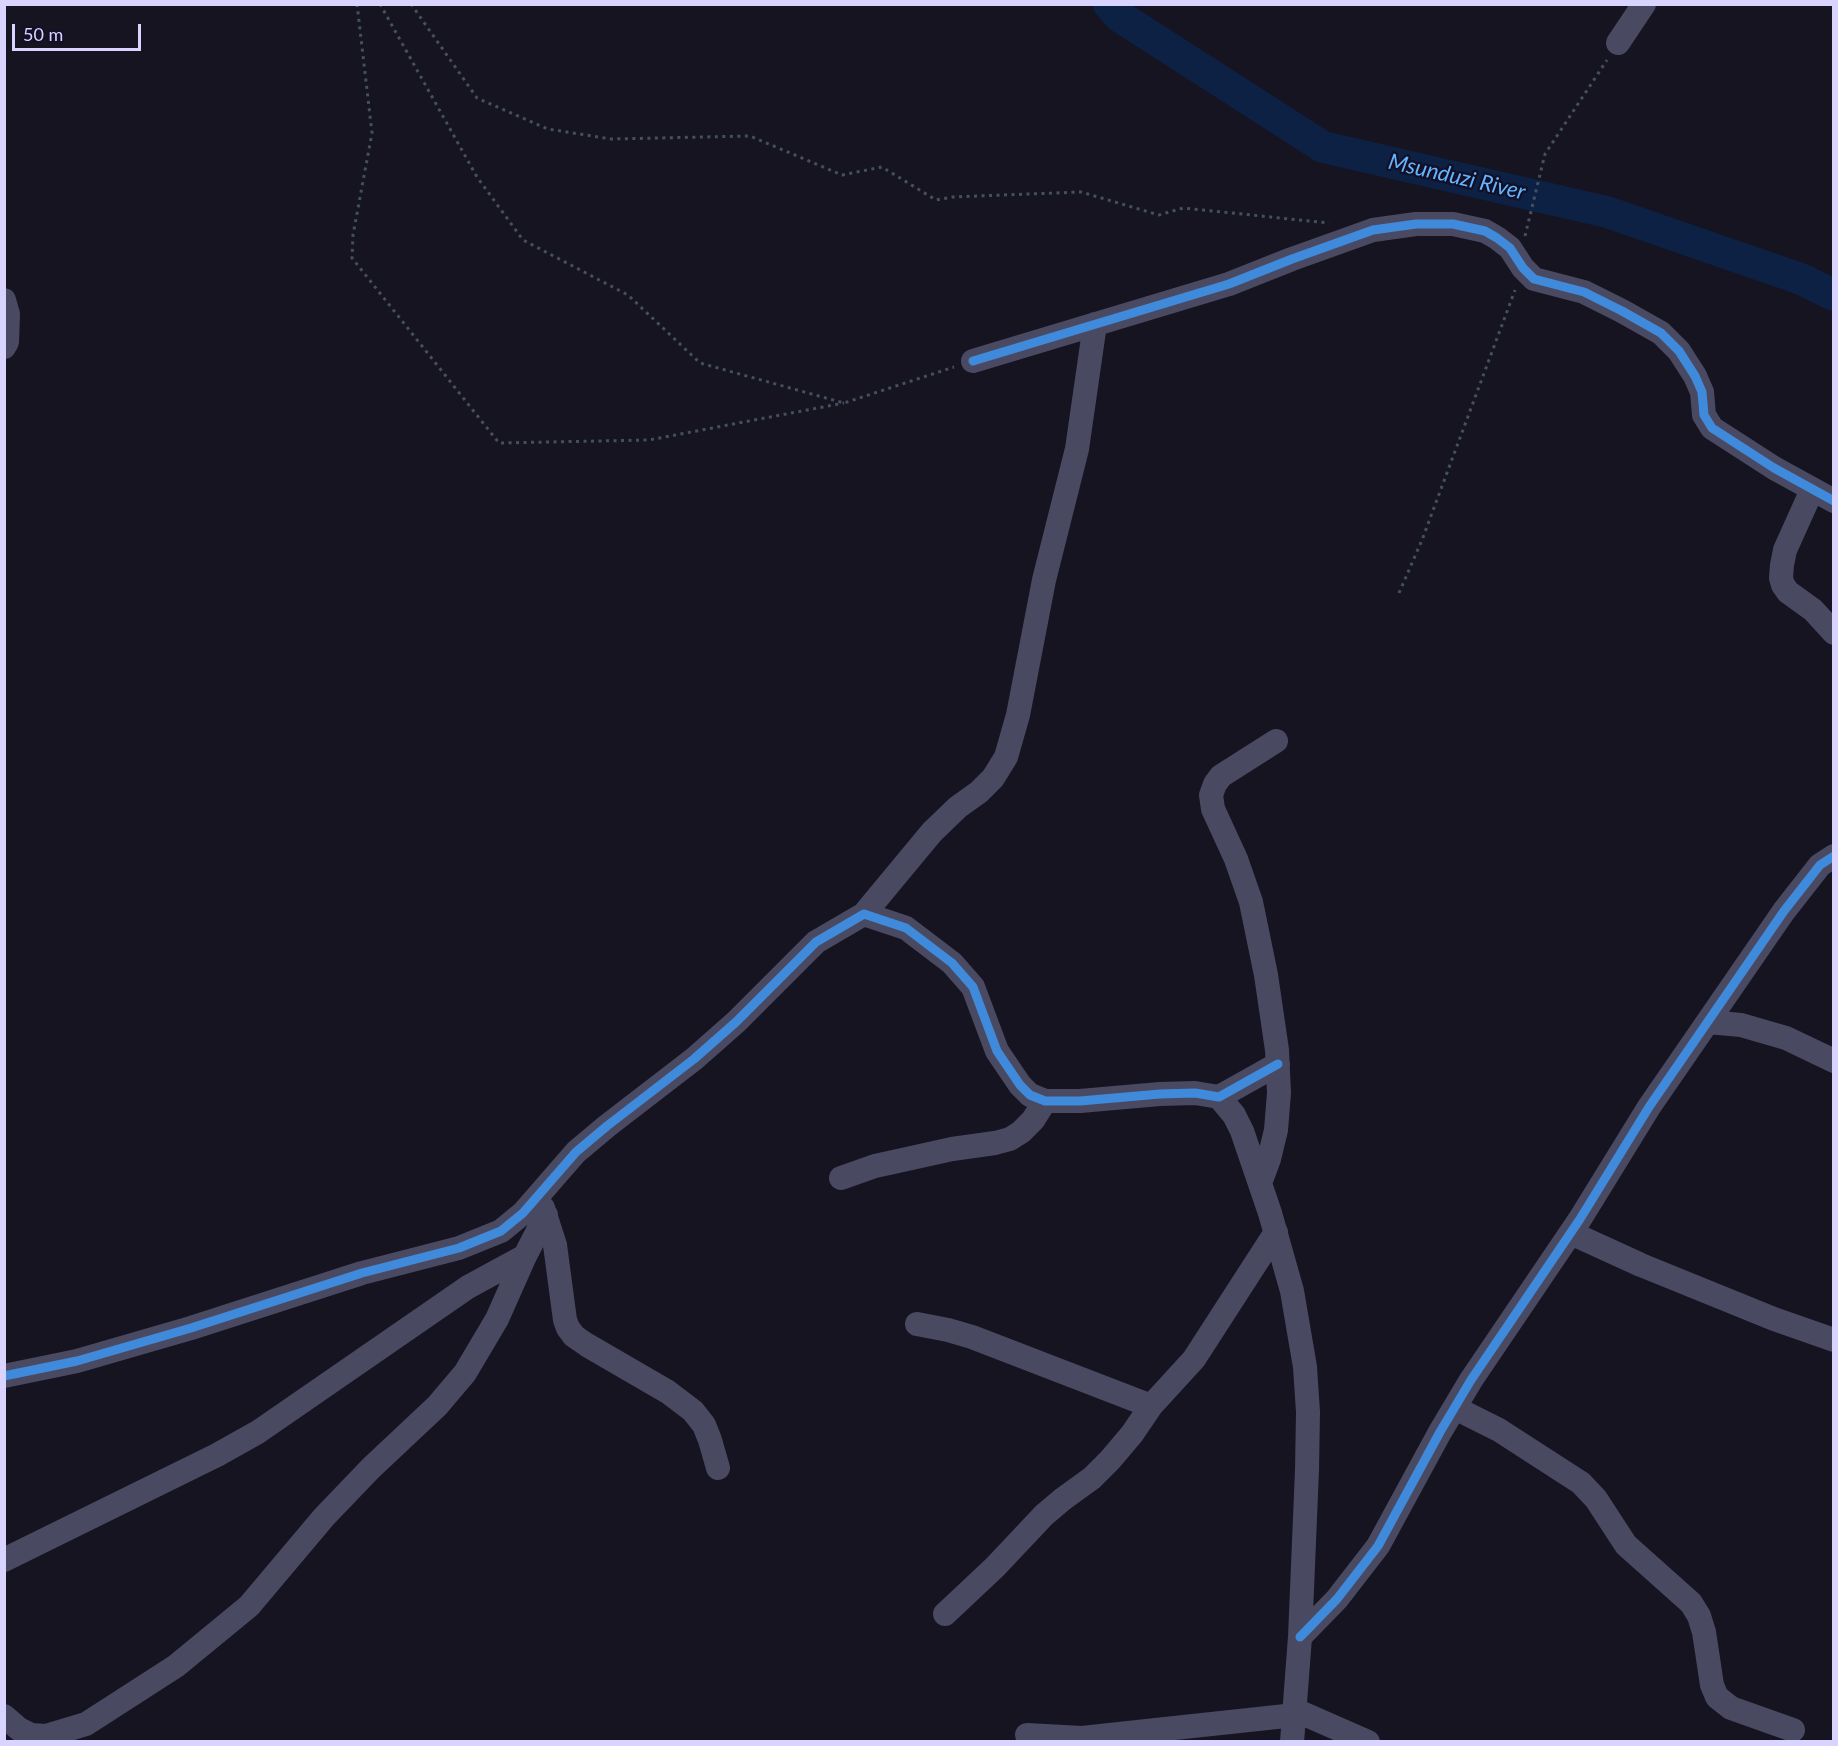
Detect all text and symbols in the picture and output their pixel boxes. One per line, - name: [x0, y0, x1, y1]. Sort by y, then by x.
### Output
- scale bar: [15, 12, 144, 50]
- text: 50 m: [23, 23, 63, 45]
- water label: Msunduzi River: [1386, 148, 1528, 206]

